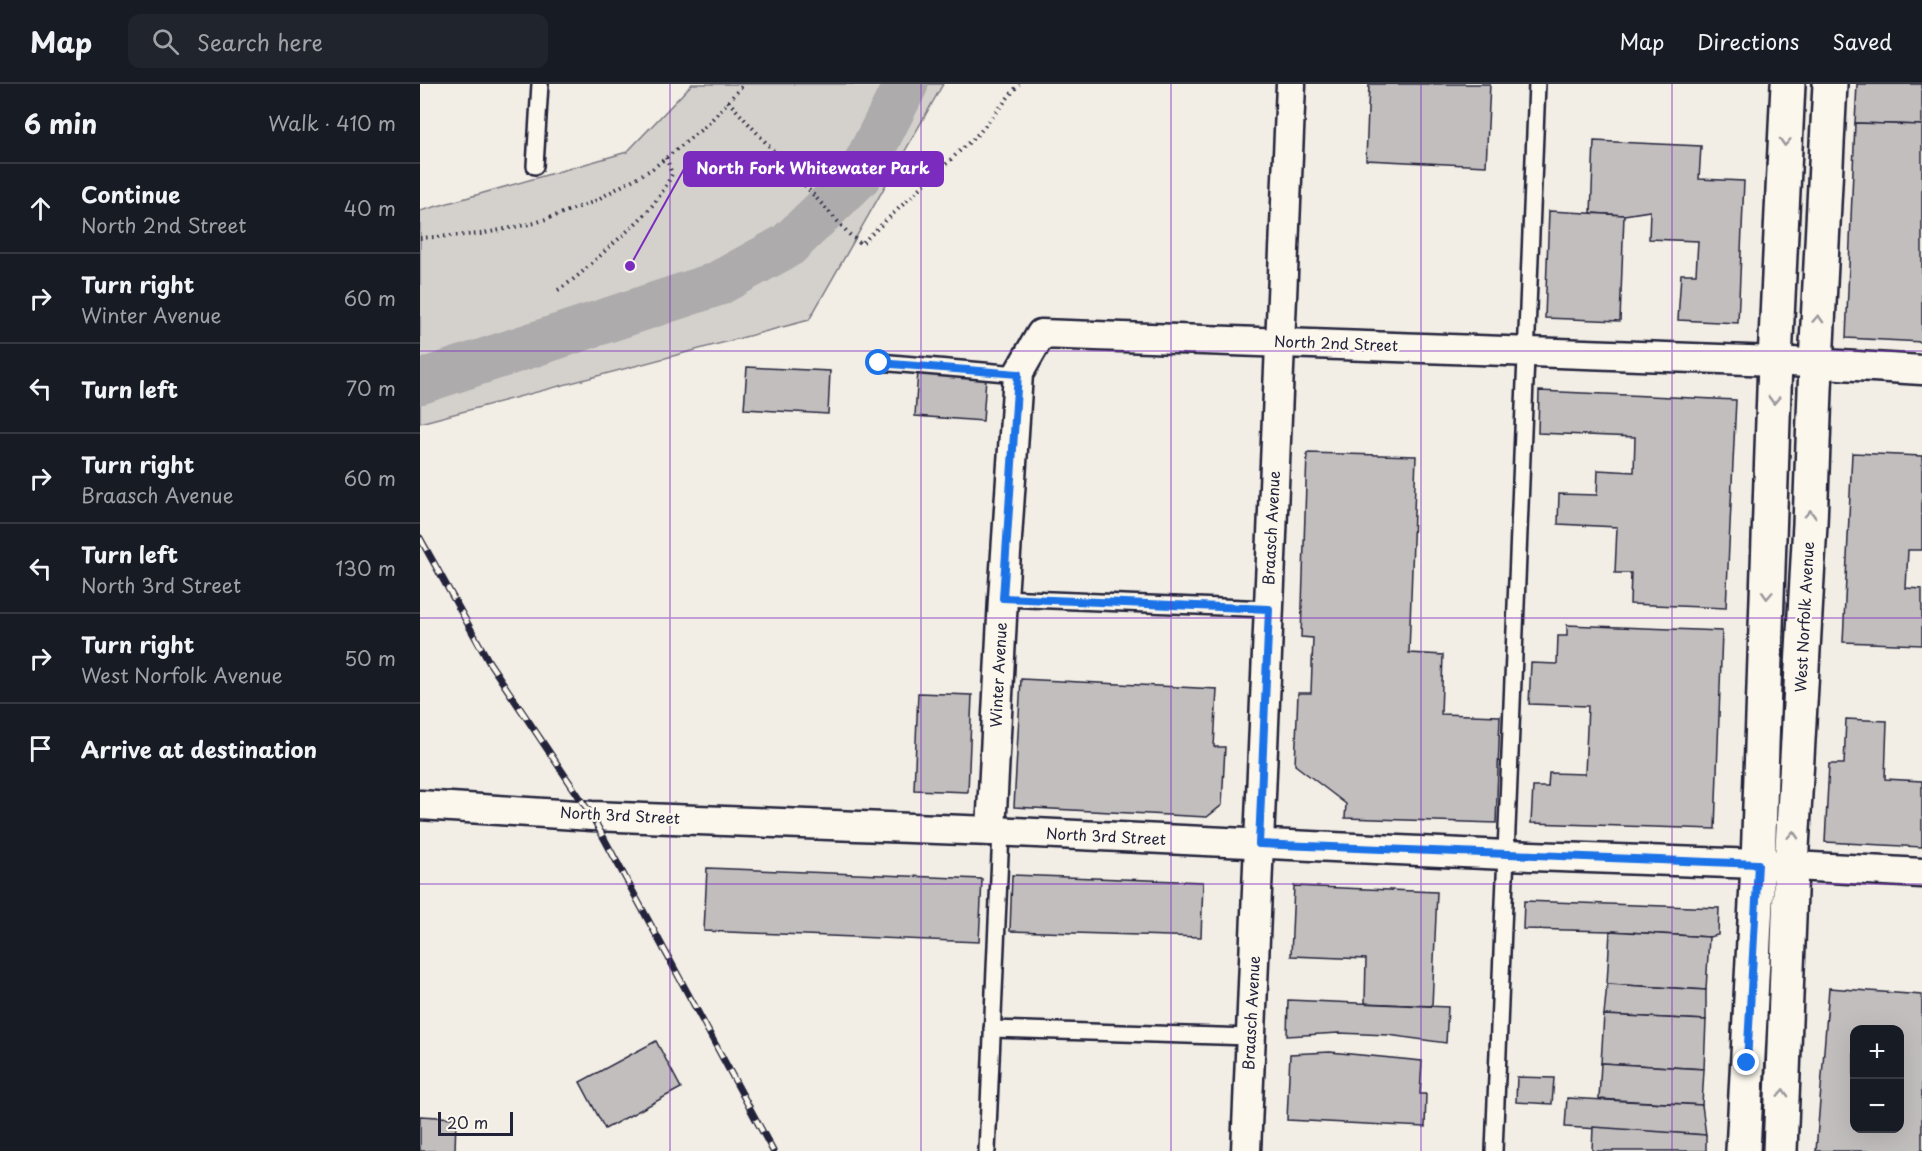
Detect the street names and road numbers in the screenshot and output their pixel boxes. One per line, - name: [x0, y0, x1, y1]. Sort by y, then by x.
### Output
- street label: North 2nd Street: [1274, 329, 1398, 356]
- street label: Braasch Avenue: [1256, 470, 1285, 586]
- street label: West Norfolk Avenue: [1788, 541, 1819, 693]
- street label: Winter Avenue: [983, 622, 1012, 728]
- street label: North 3rd Street: [560, 800, 681, 829]
- street label: North 3rd Street: [1046, 821, 1167, 850]
- street label: Braasch Avenue: [1236, 955, 1265, 1071]

